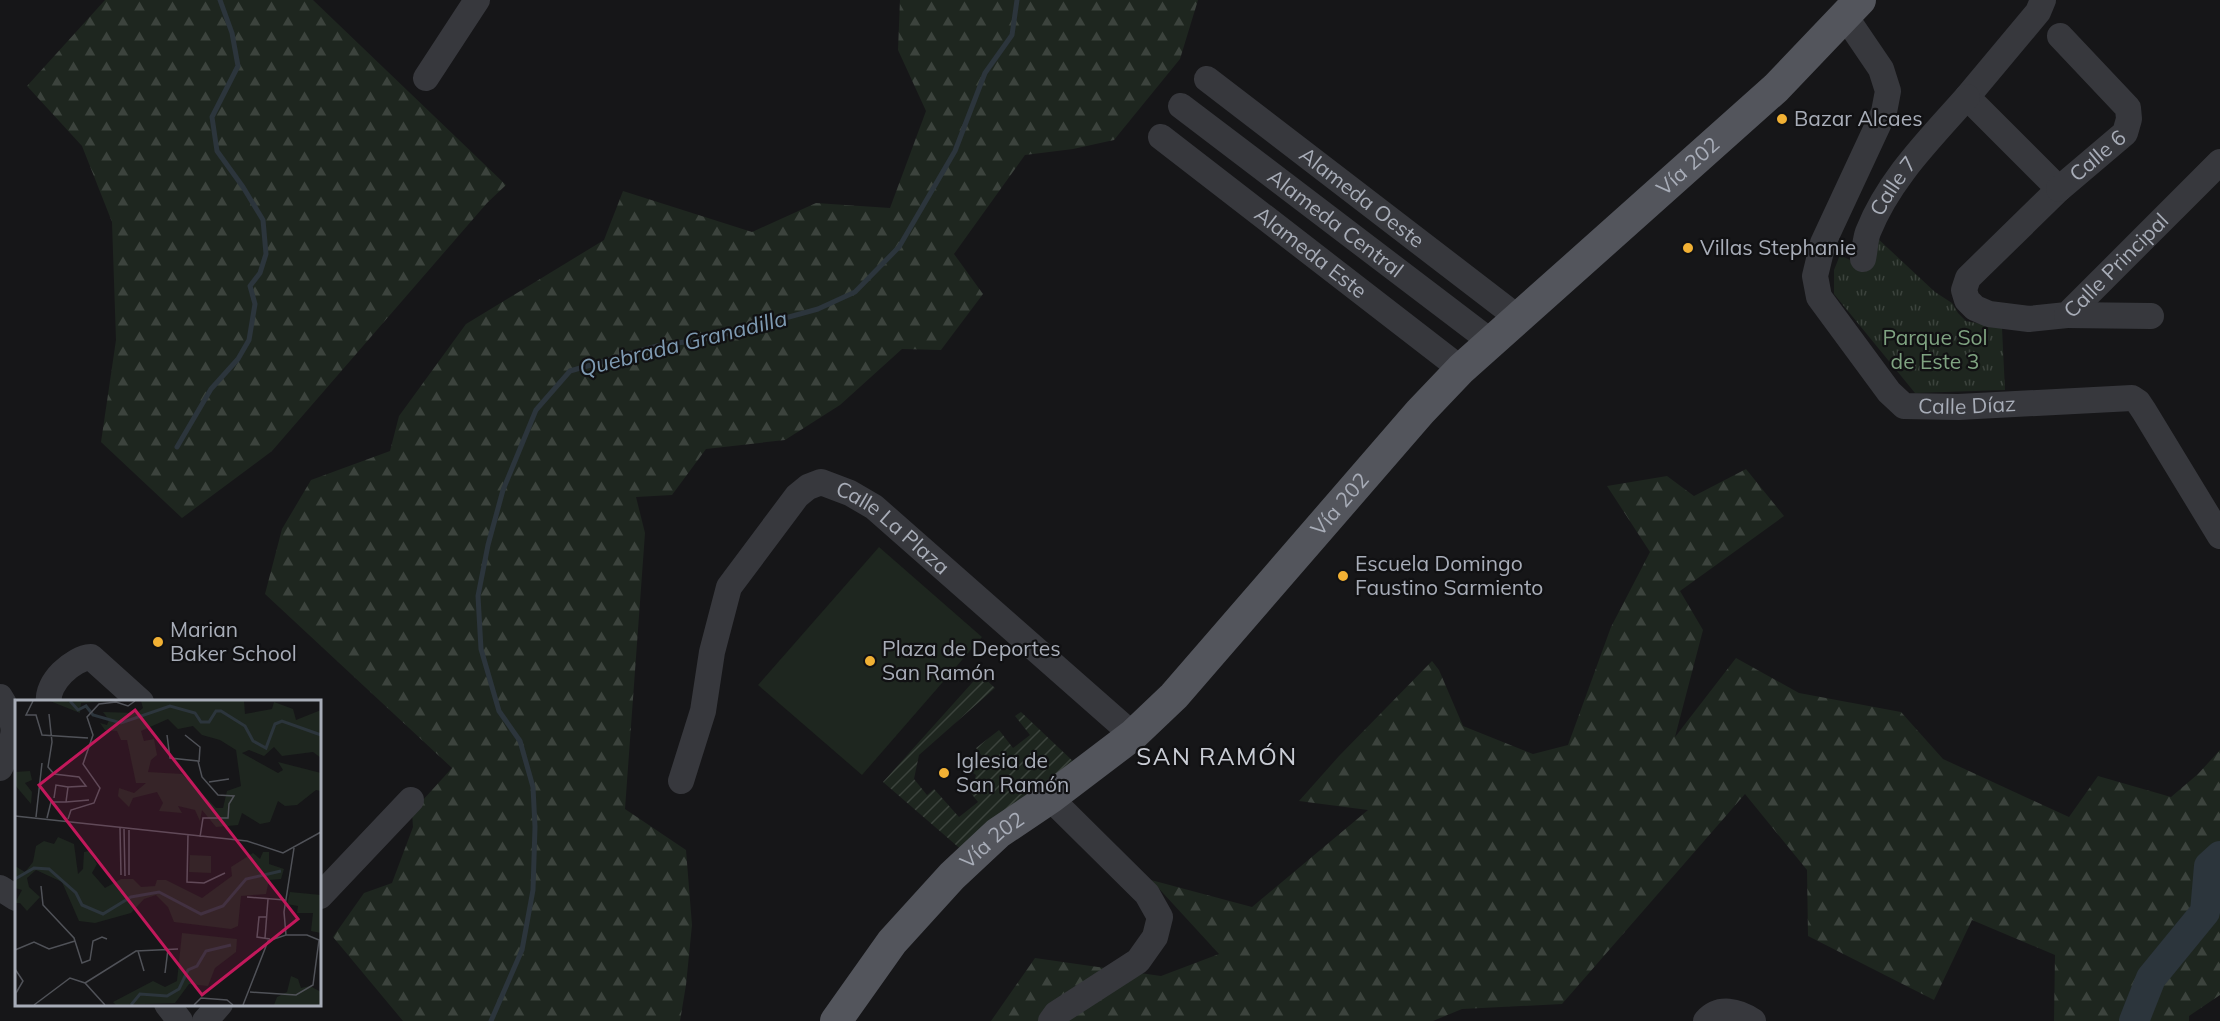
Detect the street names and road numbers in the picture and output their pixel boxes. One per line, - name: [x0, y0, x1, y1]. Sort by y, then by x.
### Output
- street label: Calle 6: [2064, 124, 2131, 187]
- street label: Vía 202: [1651, 131, 1724, 200]
- street label: Alameda Oeste: [1295, 141, 1430, 253]
- street label: Calle 7: [1864, 151, 1922, 220]
- street label: Alameda Central: [1263, 163, 1409, 282]
- street label: Alameda Este: [1250, 200, 1372, 303]
- street label: Calle Principal: [2058, 207, 2173, 323]
- street label: Calle Díaz: [1918, 390, 2017, 419]
- street label: Vía 202: [1305, 467, 1374, 541]
- street label: Calle La Plaza: [833, 475, 955, 580]
- street label: Vía 202: [954, 805, 1029, 874]

